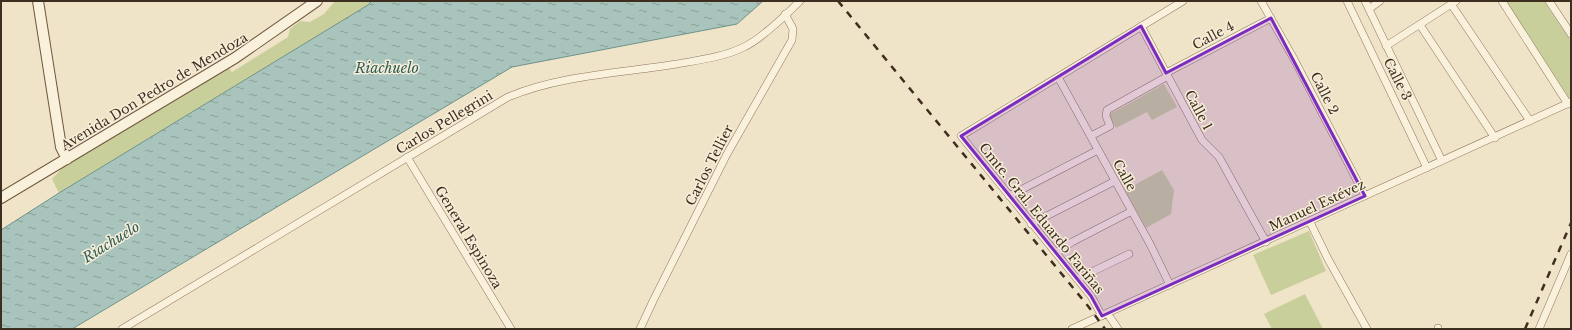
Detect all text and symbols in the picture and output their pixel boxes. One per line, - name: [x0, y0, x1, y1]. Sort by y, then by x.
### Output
- street label: Calle 4: [1189, 17, 1237, 53]
- street label: Avenida Don Pedro de Mendoza: [57, 28, 251, 155]
- street label: Calle 3: [1380, 55, 1415, 103]
- water label: Riachuelo: [354, 59, 419, 77]
- street label: Calle 2: [1307, 69, 1342, 117]
- street label: Carlos Pellegrini: [393, 87, 496, 158]
- street label: Calle 1: [1181, 87, 1216, 133]
- street label: Carlos Tellier: [682, 121, 738, 209]
- street label: Cmte. Gral. Eduardo Fariñas: [975, 139, 1108, 297]
- street label: Calle: [1109, 156, 1140, 194]
- street label: Manuel Estévez: [1266, 176, 1368, 235]
- street label: General Espinoza: [431, 183, 506, 292]
- water label: Riachuelo: [78, 217, 143, 267]

